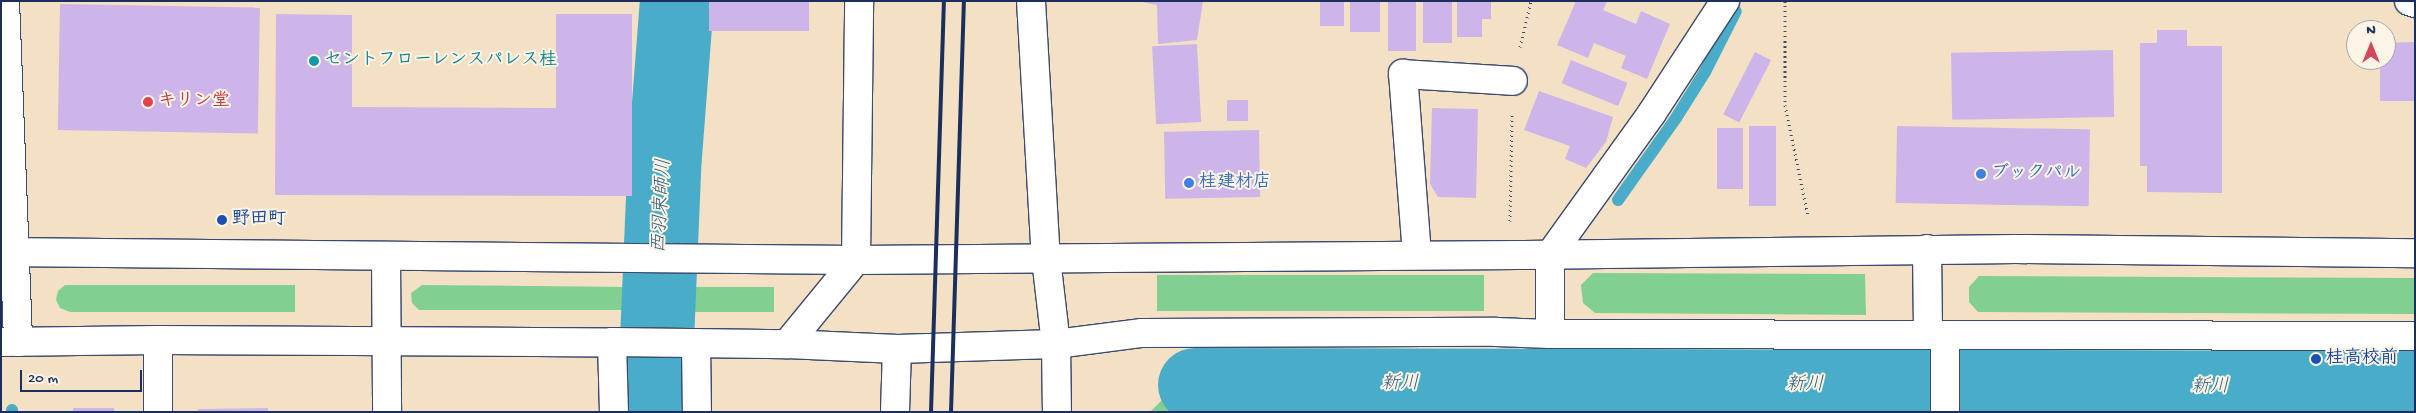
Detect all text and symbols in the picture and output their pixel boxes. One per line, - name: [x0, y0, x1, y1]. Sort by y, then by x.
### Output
- north arrow: [2346, 20, 2396, 70]
- text: N: [2366, 22, 2376, 39]
- place label: セントフローレンスパレス桂: [324, 50, 558, 72]
- marker: セントフローレンスパレス桂: [308, 55, 320, 67]
- place label: キリン堂: [158, 91, 230, 113]
- marker: キリン堂: [142, 96, 154, 108]
- water label: 西羽束師川: [649, 158, 677, 254]
- place label: ブックパル: [1991, 163, 2081, 185]
- marker: ブックパル: [1975, 168, 1987, 180]
- place label: 桂建材店: [1199, 172, 1271, 194]
- marker: 桂建材店: [1183, 177, 1195, 189]
- place label: 野田町: [232, 209, 286, 231]
- marker: 野田町: [216, 214, 228, 226]
- place label: 桂高校前: [2326, 348, 2398, 370]
- marker: 桂高校前: [2310, 353, 2322, 365]
- scale bar: [22, 360, 145, 392]
- text: 20 m: [28, 370, 58, 388]
- water label: 新川: [1381, 374, 1419, 396]
- water label: 新川: [1786, 375, 1824, 397]
- water label: 新川: [2191, 377, 2229, 399]

